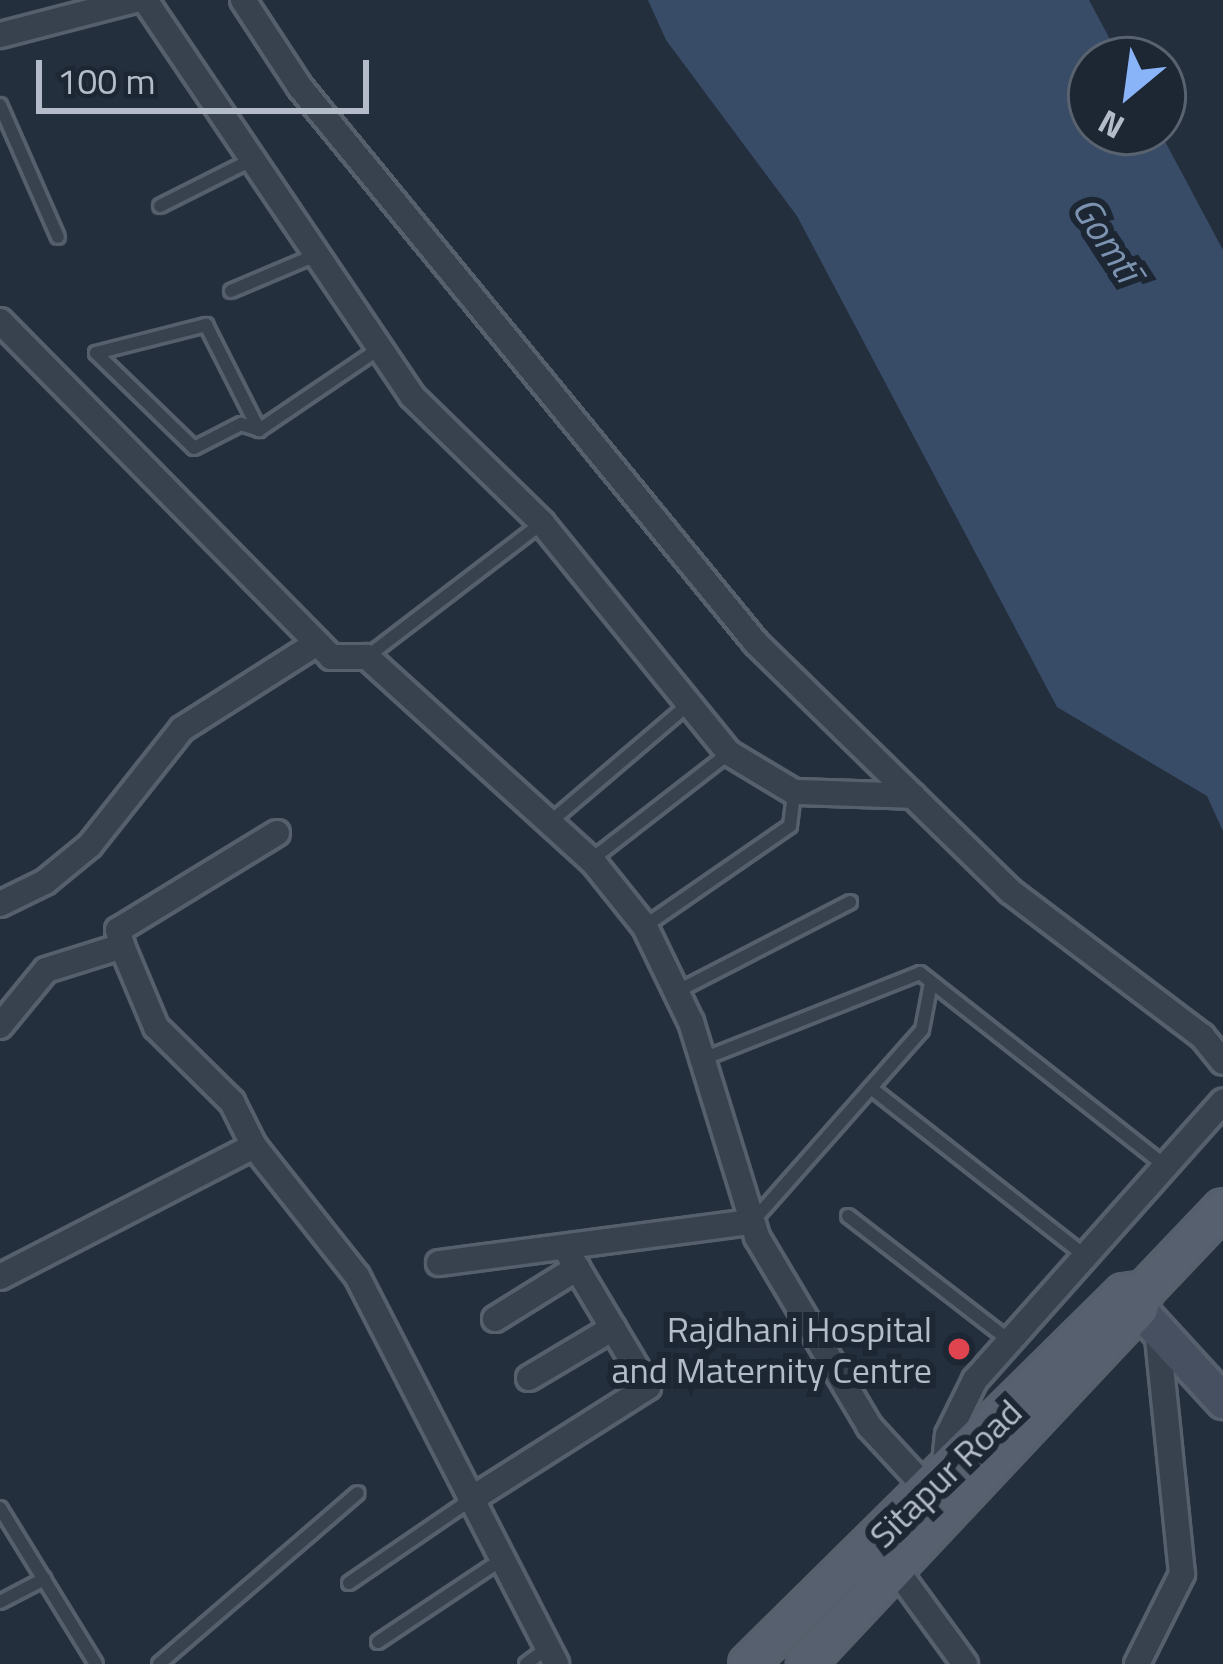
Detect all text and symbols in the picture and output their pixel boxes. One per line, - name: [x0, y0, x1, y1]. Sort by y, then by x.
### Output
- scale bar: [42, 36, 375, 110]
- north arrow: [1067, 36, 1187, 156]
- text: 100 m: [57, 53, 156, 108]
- text: N: [1089, 97, 1133, 152]
- water label: Gomtī: [1062, 188, 1152, 290]
- place label: Rajdhani Hospital and Maternity Centre: [611, 1306, 932, 1391]
- marker: Rajdhani Hospital and Maternity Centre: [943, 1333, 975, 1365]
- street label: Sitapur Road: [860, 1390, 1030, 1556]

